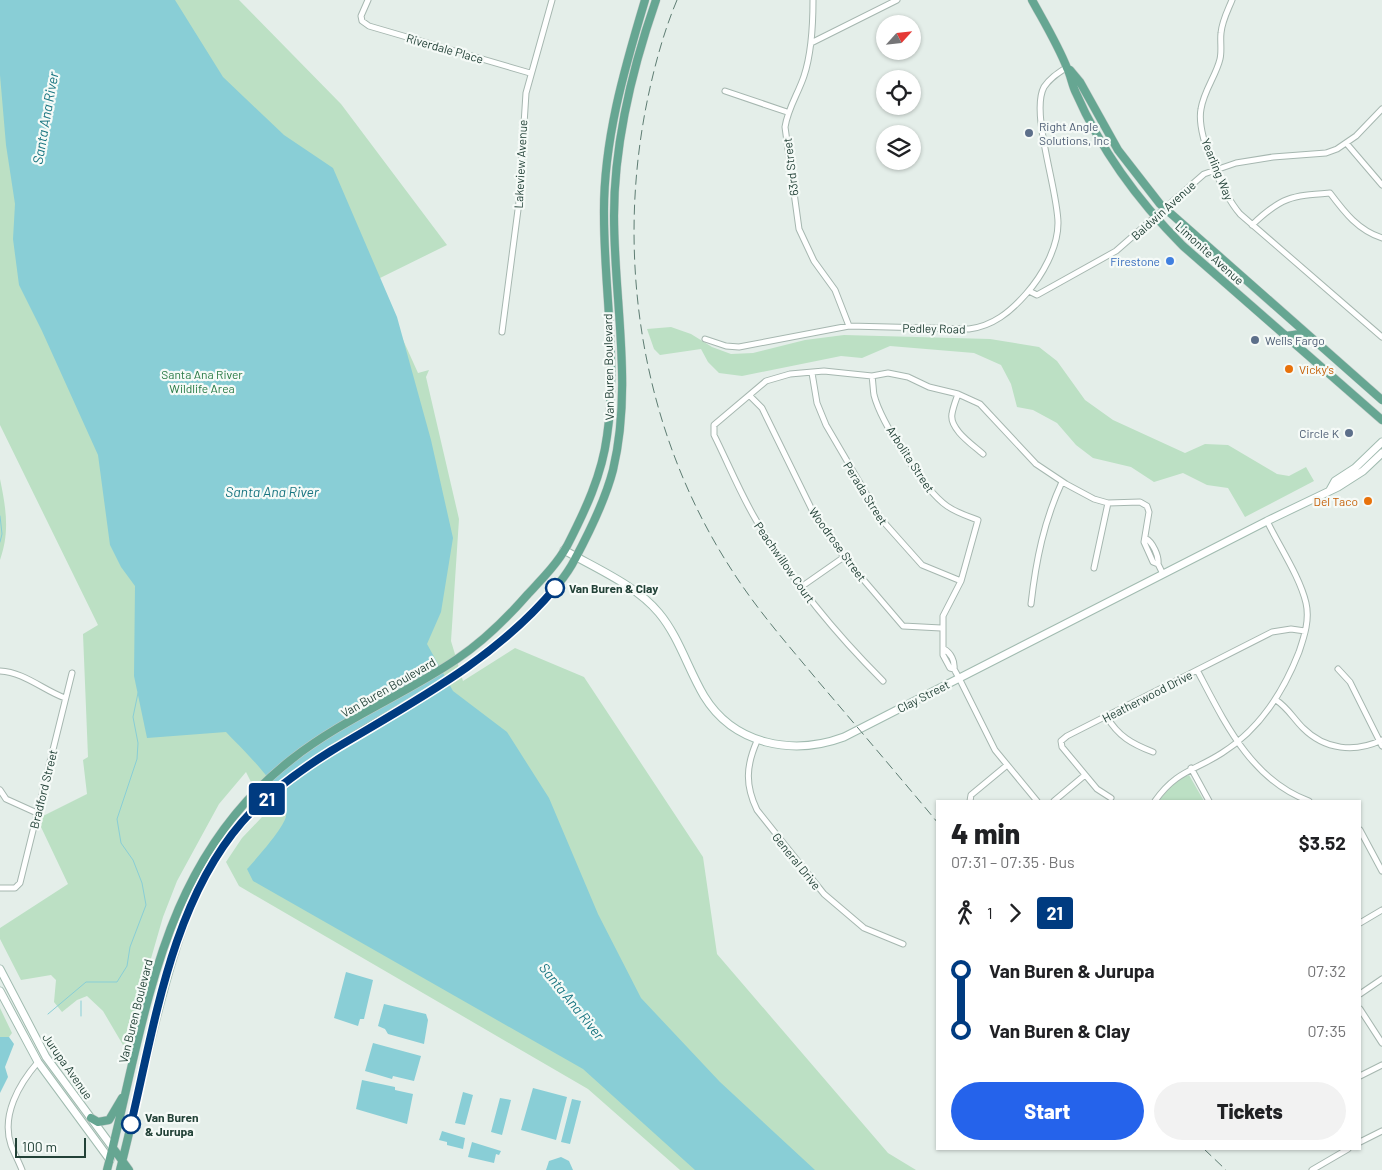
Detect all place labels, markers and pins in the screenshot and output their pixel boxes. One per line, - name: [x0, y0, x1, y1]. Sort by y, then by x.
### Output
- place label: Right Angle Solutions, Inc: [1039, 119, 1109, 147]
- marker: Right Angle Solutions, Inc: [1023, 127, 1035, 139]
- place label: Firestone: [1110, 254, 1160, 268]
- marker: Firestone: [1164, 255, 1176, 267]
- place label: Wells Fargo: [1265, 333, 1325, 347]
- marker: Wells Fargo: [1249, 334, 1261, 346]
- place label: Vicky's: [1299, 362, 1334, 376]
- marker: Vicky's: [1283, 363, 1295, 375]
- place label: Circle K: [1299, 426, 1340, 440]
- marker: Circle K: [1343, 427, 1355, 439]
- place label: Del Taco: [1314, 494, 1358, 508]
- marker: Del Taco: [1362, 495, 1374, 507]
- marker: Van Buren & Clay: [545, 578, 565, 598]
- place label: Van Buren & Clay: [569, 581, 658, 595]
- place label: Van Buren & Jurupa: [145, 1110, 199, 1138]
- marker: Van Buren & Jurupa: [121, 1114, 141, 1134]

